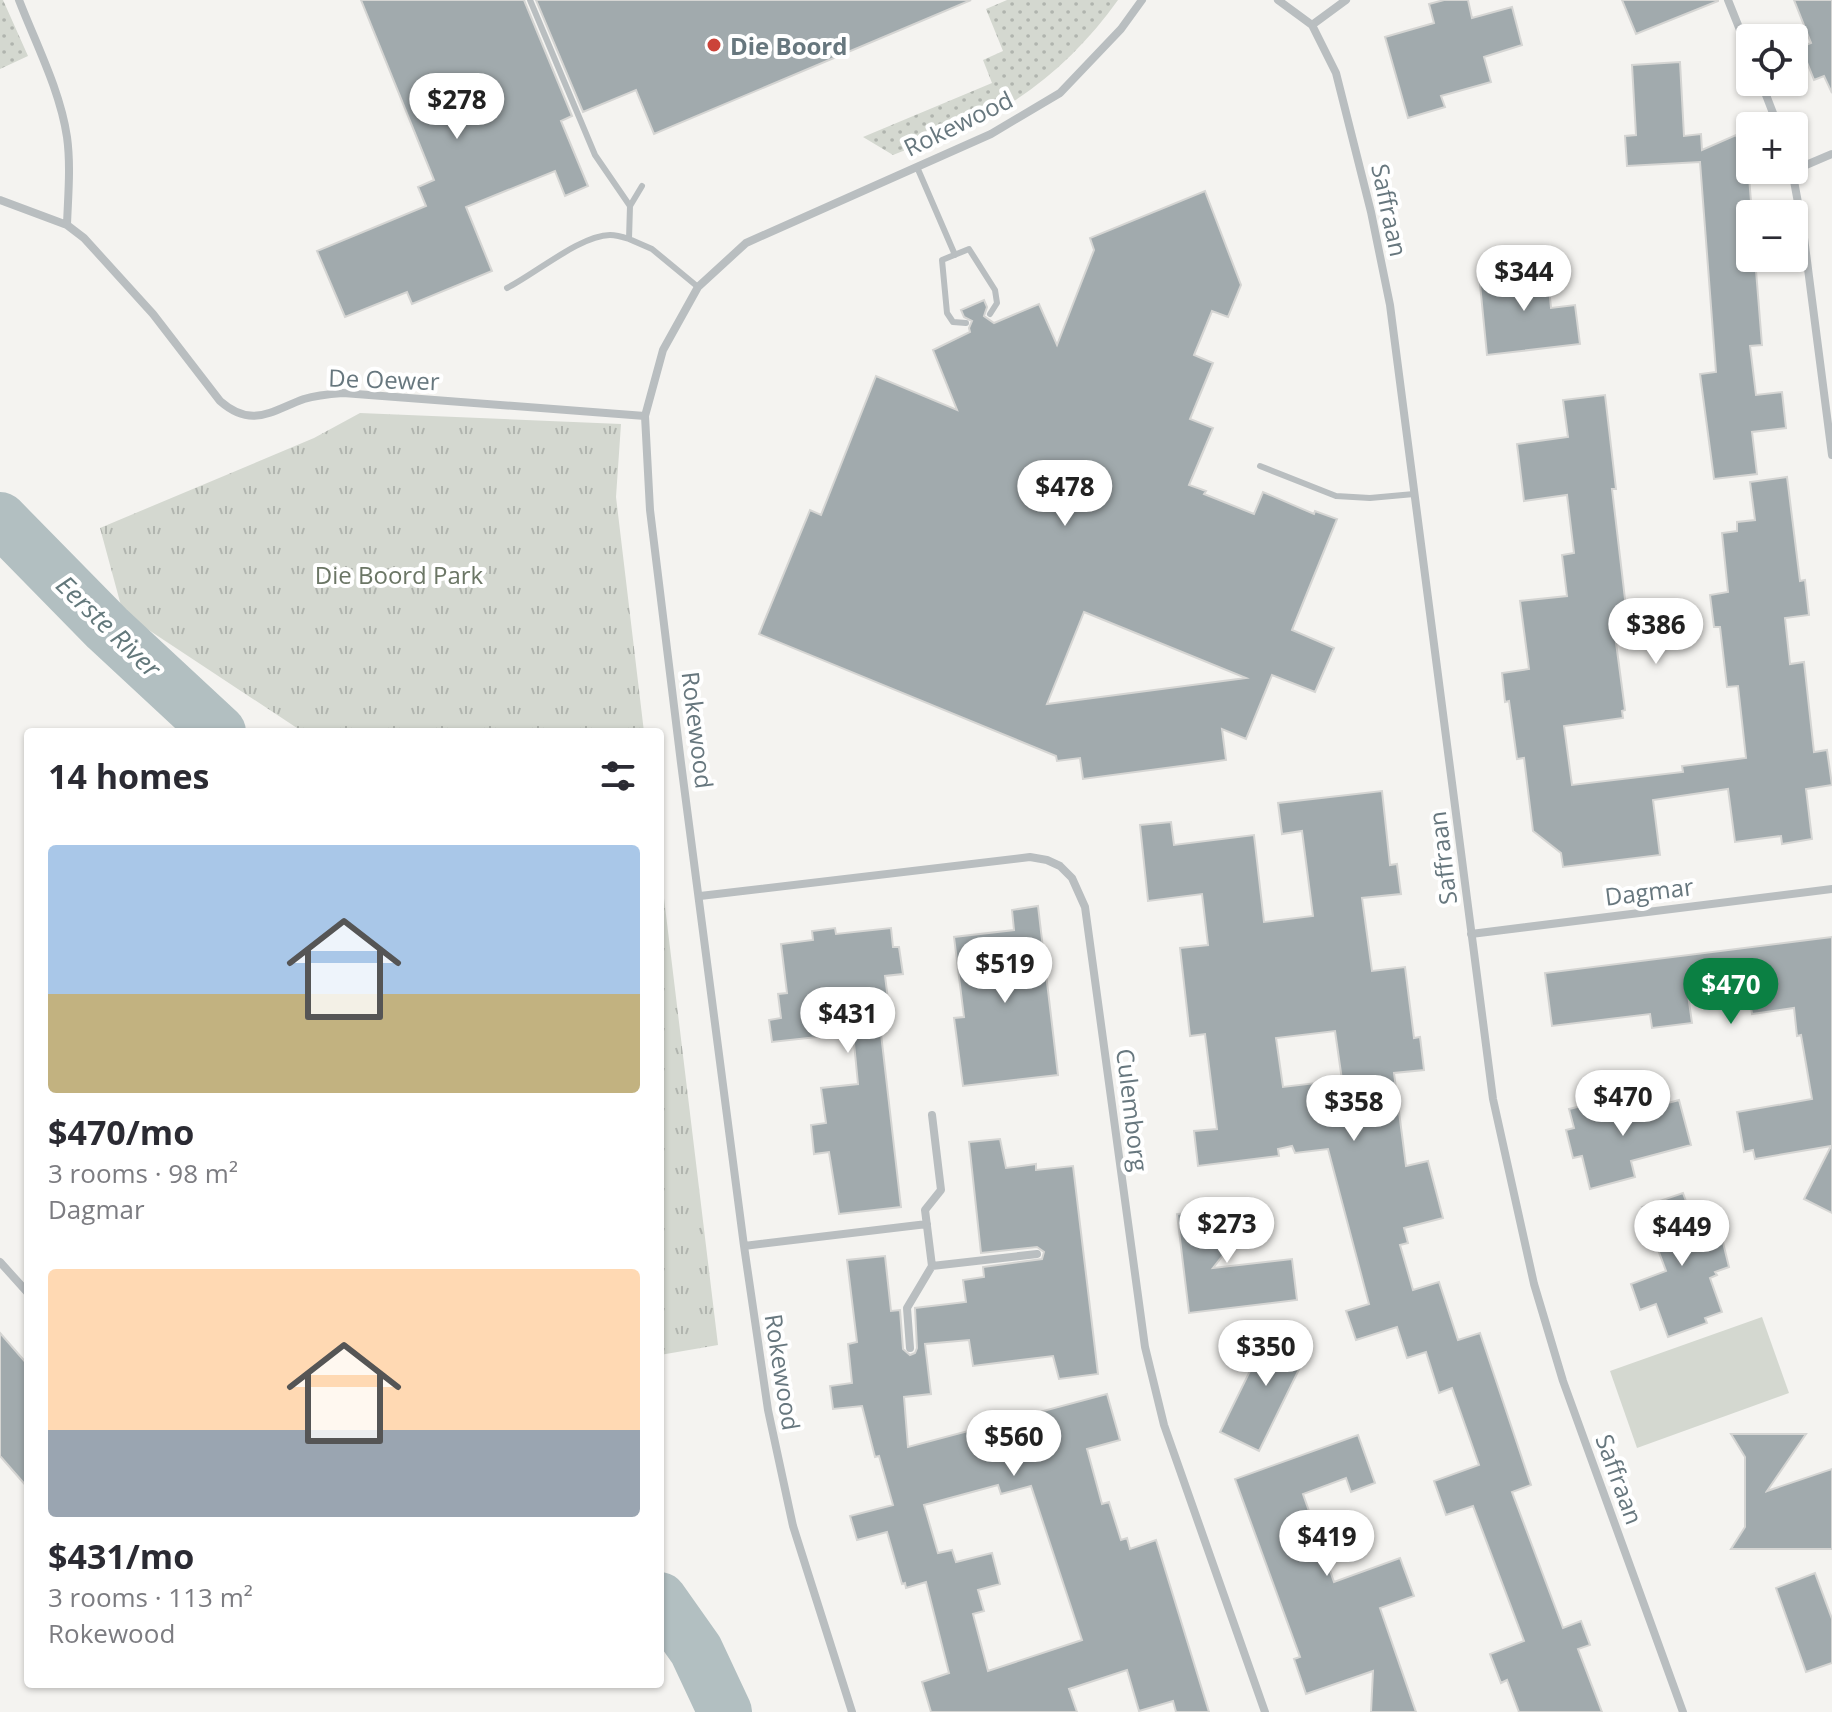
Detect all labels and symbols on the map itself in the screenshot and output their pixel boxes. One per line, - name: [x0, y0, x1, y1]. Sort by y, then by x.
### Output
- place label: Die Boord: [730, 29, 847, 62]
- marker: Die Boord: [705, 36, 723, 54]
- pin: $278: [410, 73, 504, 141]
- street label: Rokewood: [898, 82, 1018, 164]
- street label: Saffraan: [1364, 161, 1416, 259]
- pin: $344: [1477, 245, 1571, 313]
- street label: De Oewer: [328, 361, 440, 397]
- pin: $478: [1018, 460, 1112, 528]
- park label: Die Boord Park: [315, 558, 484, 591]
- water label: Eerste River: [49, 567, 170, 686]
- pin: $386: [1609, 598, 1703, 666]
- street label: Rokewood: [674, 670, 722, 790]
- street label: Saffraan: [1420, 809, 1464, 907]
- street label: Dagmar: [1603, 869, 1695, 913]
- pin: $519: [958, 937, 1052, 1005]
- pin: $470: [1684, 958, 1778, 1026]
- pin: $431: [801, 987, 895, 1055]
- street label: Culemborg: [1109, 1047, 1157, 1173]
- pin: $470: [1576, 1070, 1670, 1138]
- pin: $358: [1307, 1075, 1401, 1143]
- pin: $273: [1180, 1197, 1274, 1265]
- pin: $449: [1635, 1200, 1729, 1268]
- street label: Rokewood: [758, 1311, 808, 1433]
- pin: $350: [1219, 1320, 1313, 1388]
- pin: $560: [967, 1410, 1061, 1478]
- street label: Saffraan: [1588, 1429, 1652, 1529]
- pin: $419: [1280, 1510, 1374, 1578]

